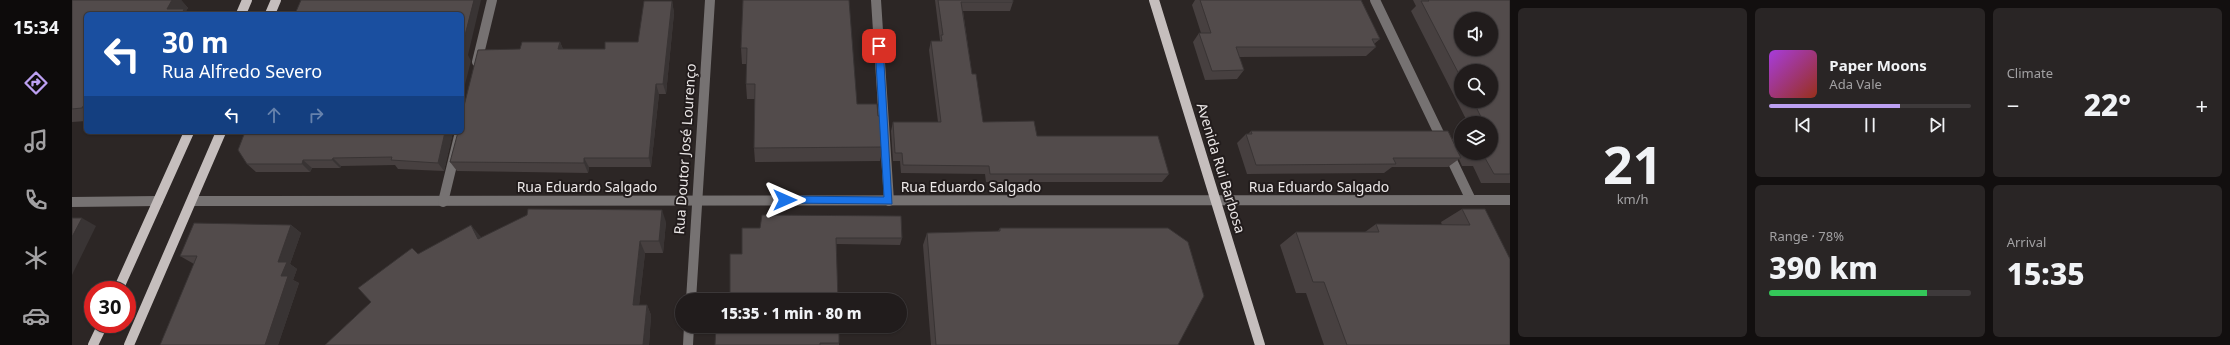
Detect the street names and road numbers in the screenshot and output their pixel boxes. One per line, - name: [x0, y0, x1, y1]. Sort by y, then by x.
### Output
- street label: Rua Doutor José Lourenço: [669, 63, 700, 235]
- street label: Avenida Rui Barbosa: [1193, 100, 1250, 235]
- street label: Rua Eduardo Salgado: [517, 177, 657, 196]
- street label: Rua Eduardo Salgado: [901, 177, 1041, 196]
- street label: Rua Eduardo Salgado: [1249, 177, 1389, 196]

